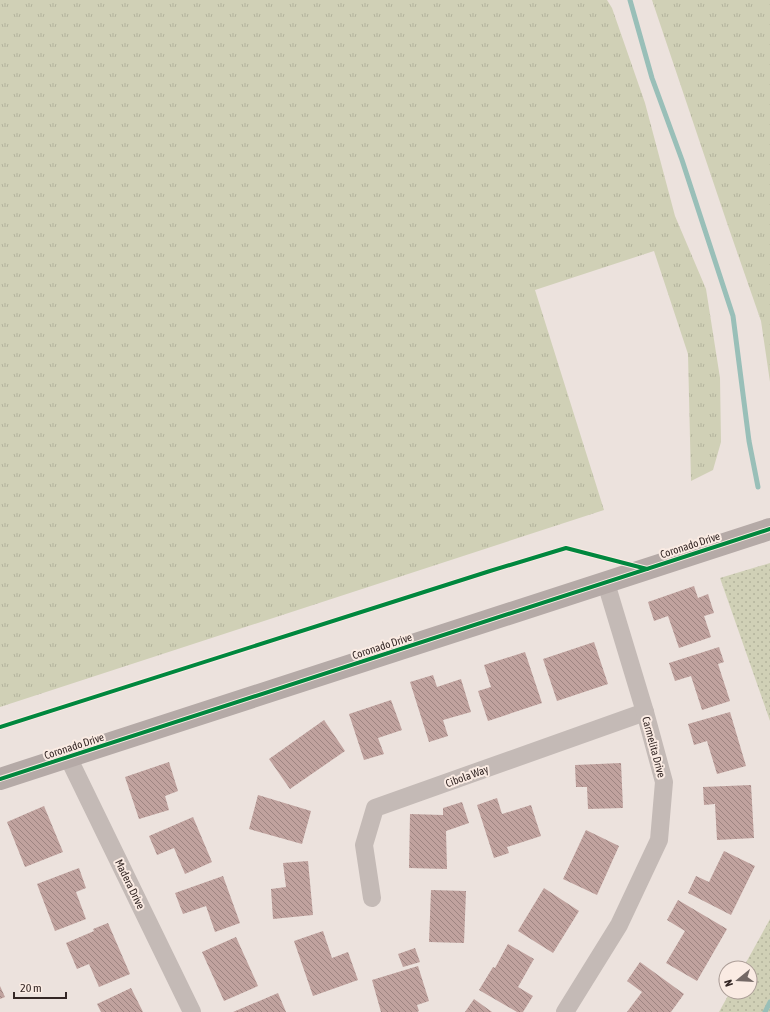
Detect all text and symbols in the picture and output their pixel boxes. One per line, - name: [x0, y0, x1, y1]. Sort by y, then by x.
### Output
- street label: Coronado Drive: [659, 530, 721, 560]
- street label: Coronado Drive: [351, 631, 413, 661]
- street label: Carmelita Drive: [640, 715, 668, 779]
- street label: Coronado Drive: [43, 731, 105, 761]
- street label: Cibola Way: [444, 763, 490, 789]
- street label: Madera Drive: [113, 857, 147, 911]
- north arrow: [718, 960, 758, 1000]
- scale bar: [14, 974, 66, 1000]
- text: N: [722, 978, 735, 988]
- text: 20 m: [20, 981, 42, 995]

